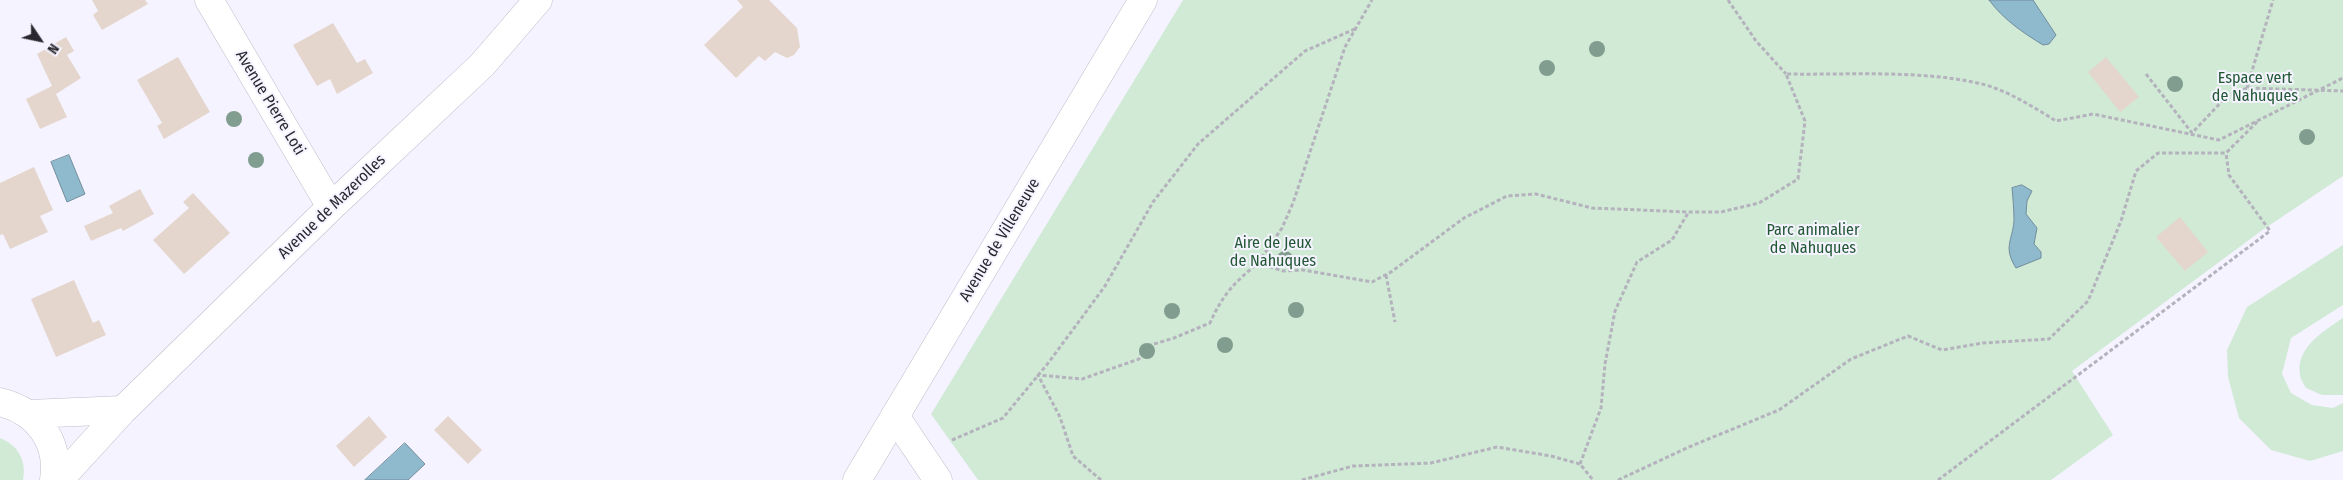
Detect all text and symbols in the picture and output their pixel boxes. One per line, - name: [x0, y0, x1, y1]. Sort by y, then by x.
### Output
- north arrow: [15, 15, 65, 65]
- text: N: [43, 40, 62, 57]
- street label: Avenue Pierre Loti: [231, 47, 309, 159]
- park label: Espace vert de Nahuques: [2212, 69, 2298, 107]
- street label: Avenue de Mazerolles: [274, 151, 390, 263]
- street label: Avenue de Villeneuve: [956, 175, 1044, 305]
- park label: Parc animalier de Nahuques: [1766, 221, 1860, 259]
- park label: Aire de Jeux de Nahuques: [1230, 234, 1316, 272]

